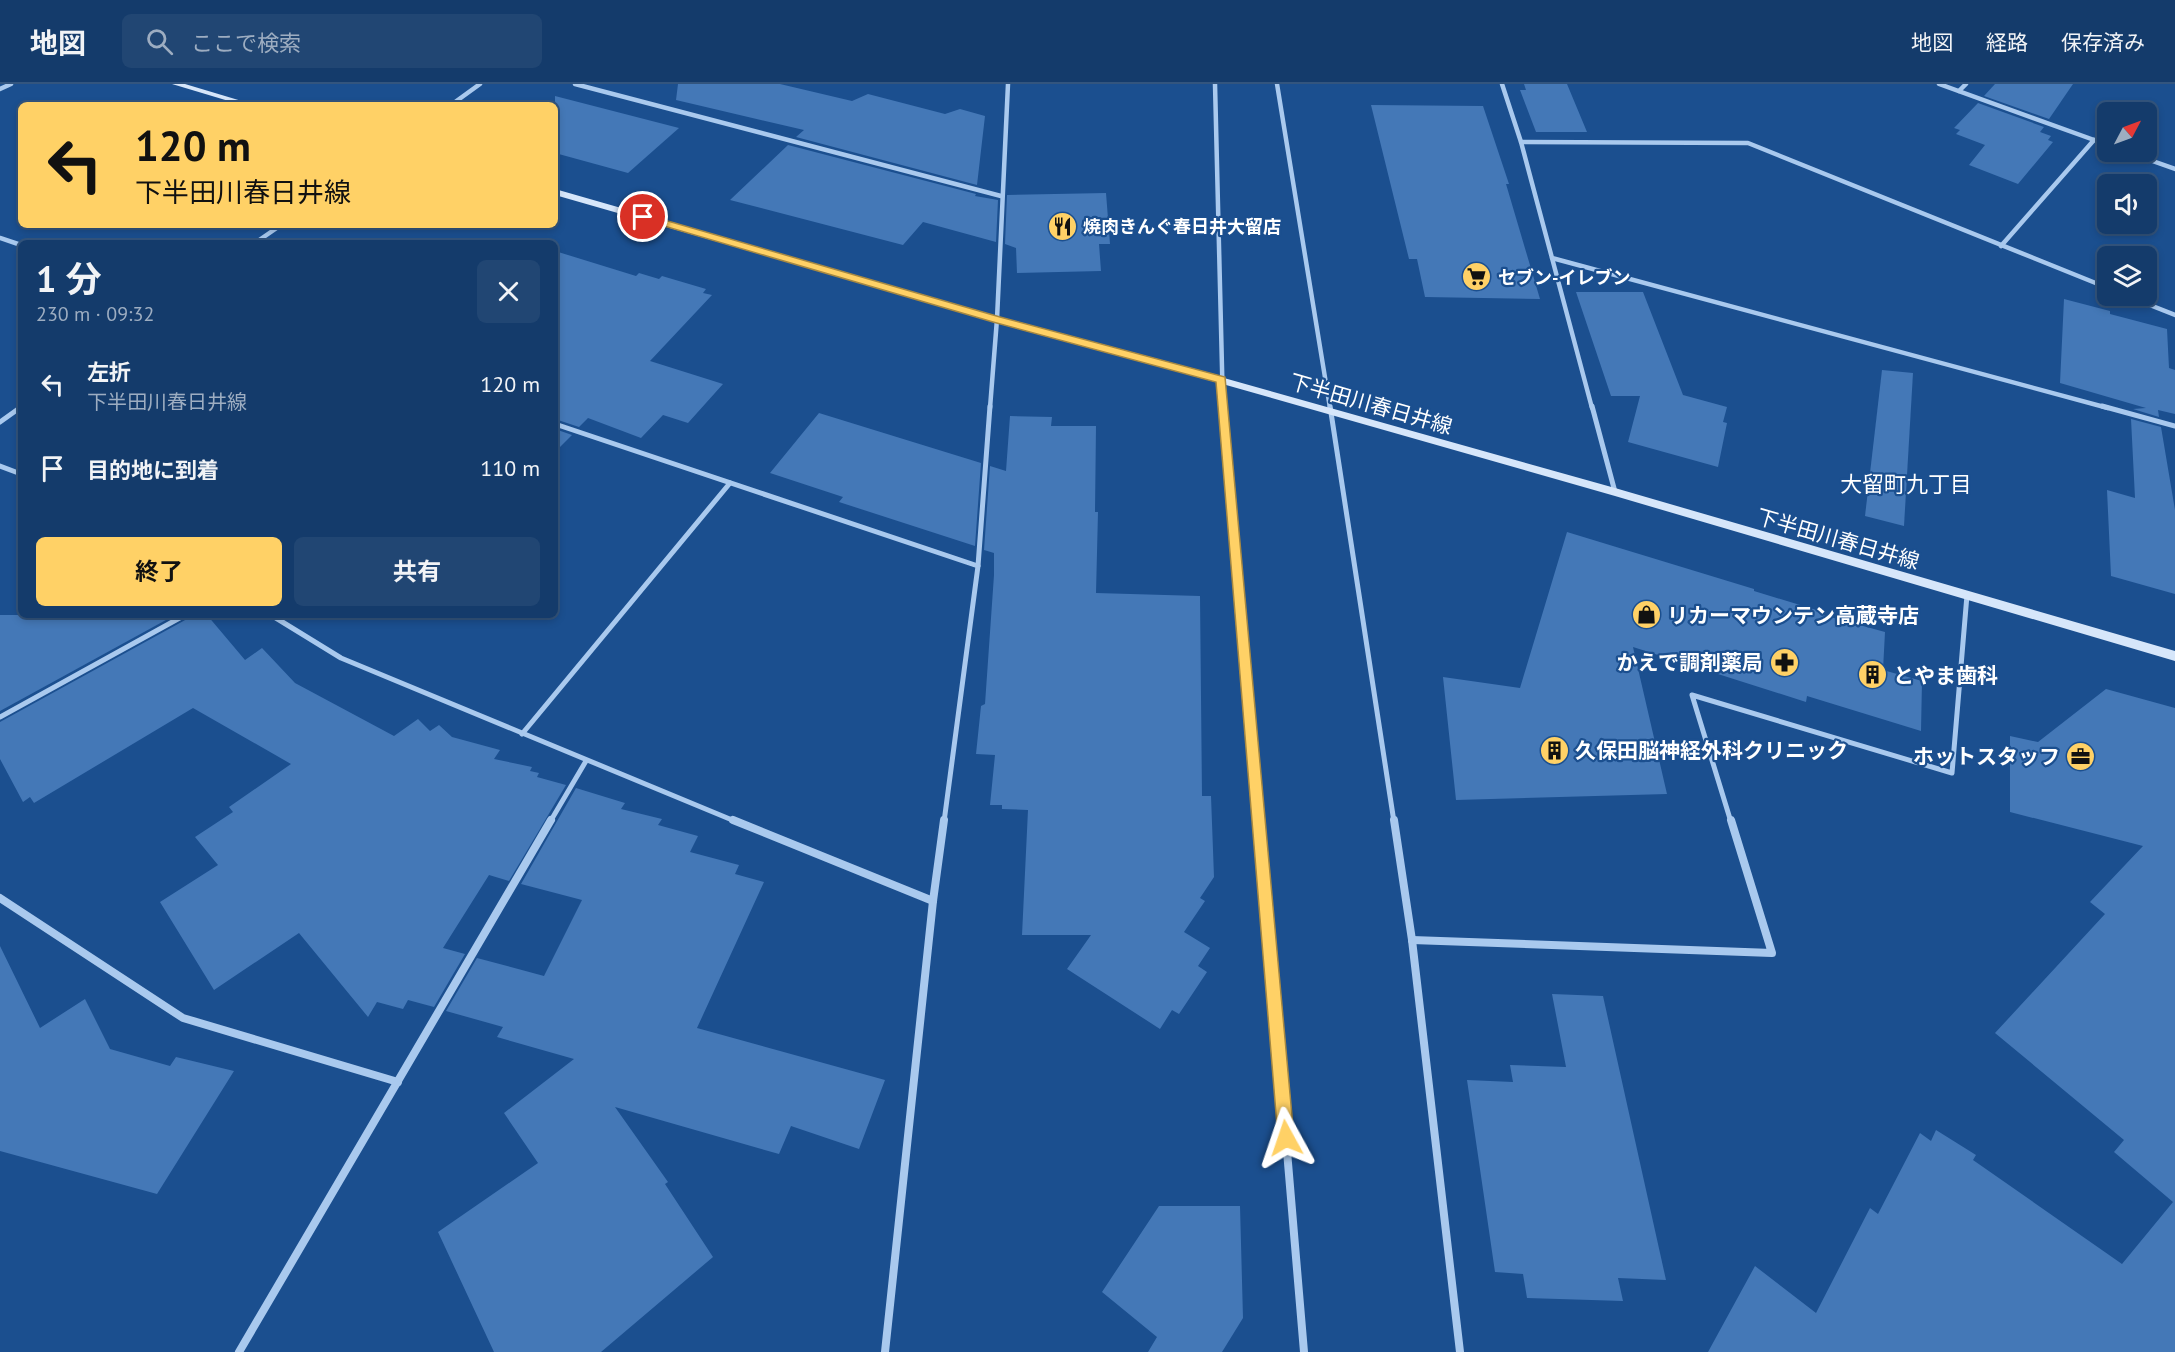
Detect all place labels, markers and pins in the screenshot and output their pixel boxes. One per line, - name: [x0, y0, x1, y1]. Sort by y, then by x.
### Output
- pin: [617, 191, 668, 242]
- restaurant icon: 焼肉きんぐ春日井大留店: [1046, 210, 1078, 242]
- place label: 焼肉きんぐ春日井大留店: [1083, 215, 1281, 238]
- supermarket icon: セブン-イレブン: [1461, 261, 1493, 293]
- place label: セブン-イレブン: [1498, 266, 1630, 289]
- shop icon: リカーマウンテン高蔵寺店: [1630, 599, 1662, 631]
- place label: リカーマウンテン高蔵寺店: [1667, 602, 1919, 629]
- pharmacy icon: かえで調剤薬局: [1768, 646, 1800, 678]
- place label: かえで調剤薬局: [1617, 649, 1763, 676]
- building icon: とやま歯科: [1856, 659, 1888, 691]
- place label: とやま歯科: [1893, 662, 1998, 689]
- building icon: 久保田脳神経外科クリニック: [1538, 734, 1570, 766]
- place label: 久保田脳神経外科クリニック: [1575, 737, 1848, 764]
- office icon: ホットスタッフ: [2065, 740, 2097, 772]
- place label: ホットスタッフ: [1913, 743, 2060, 770]

